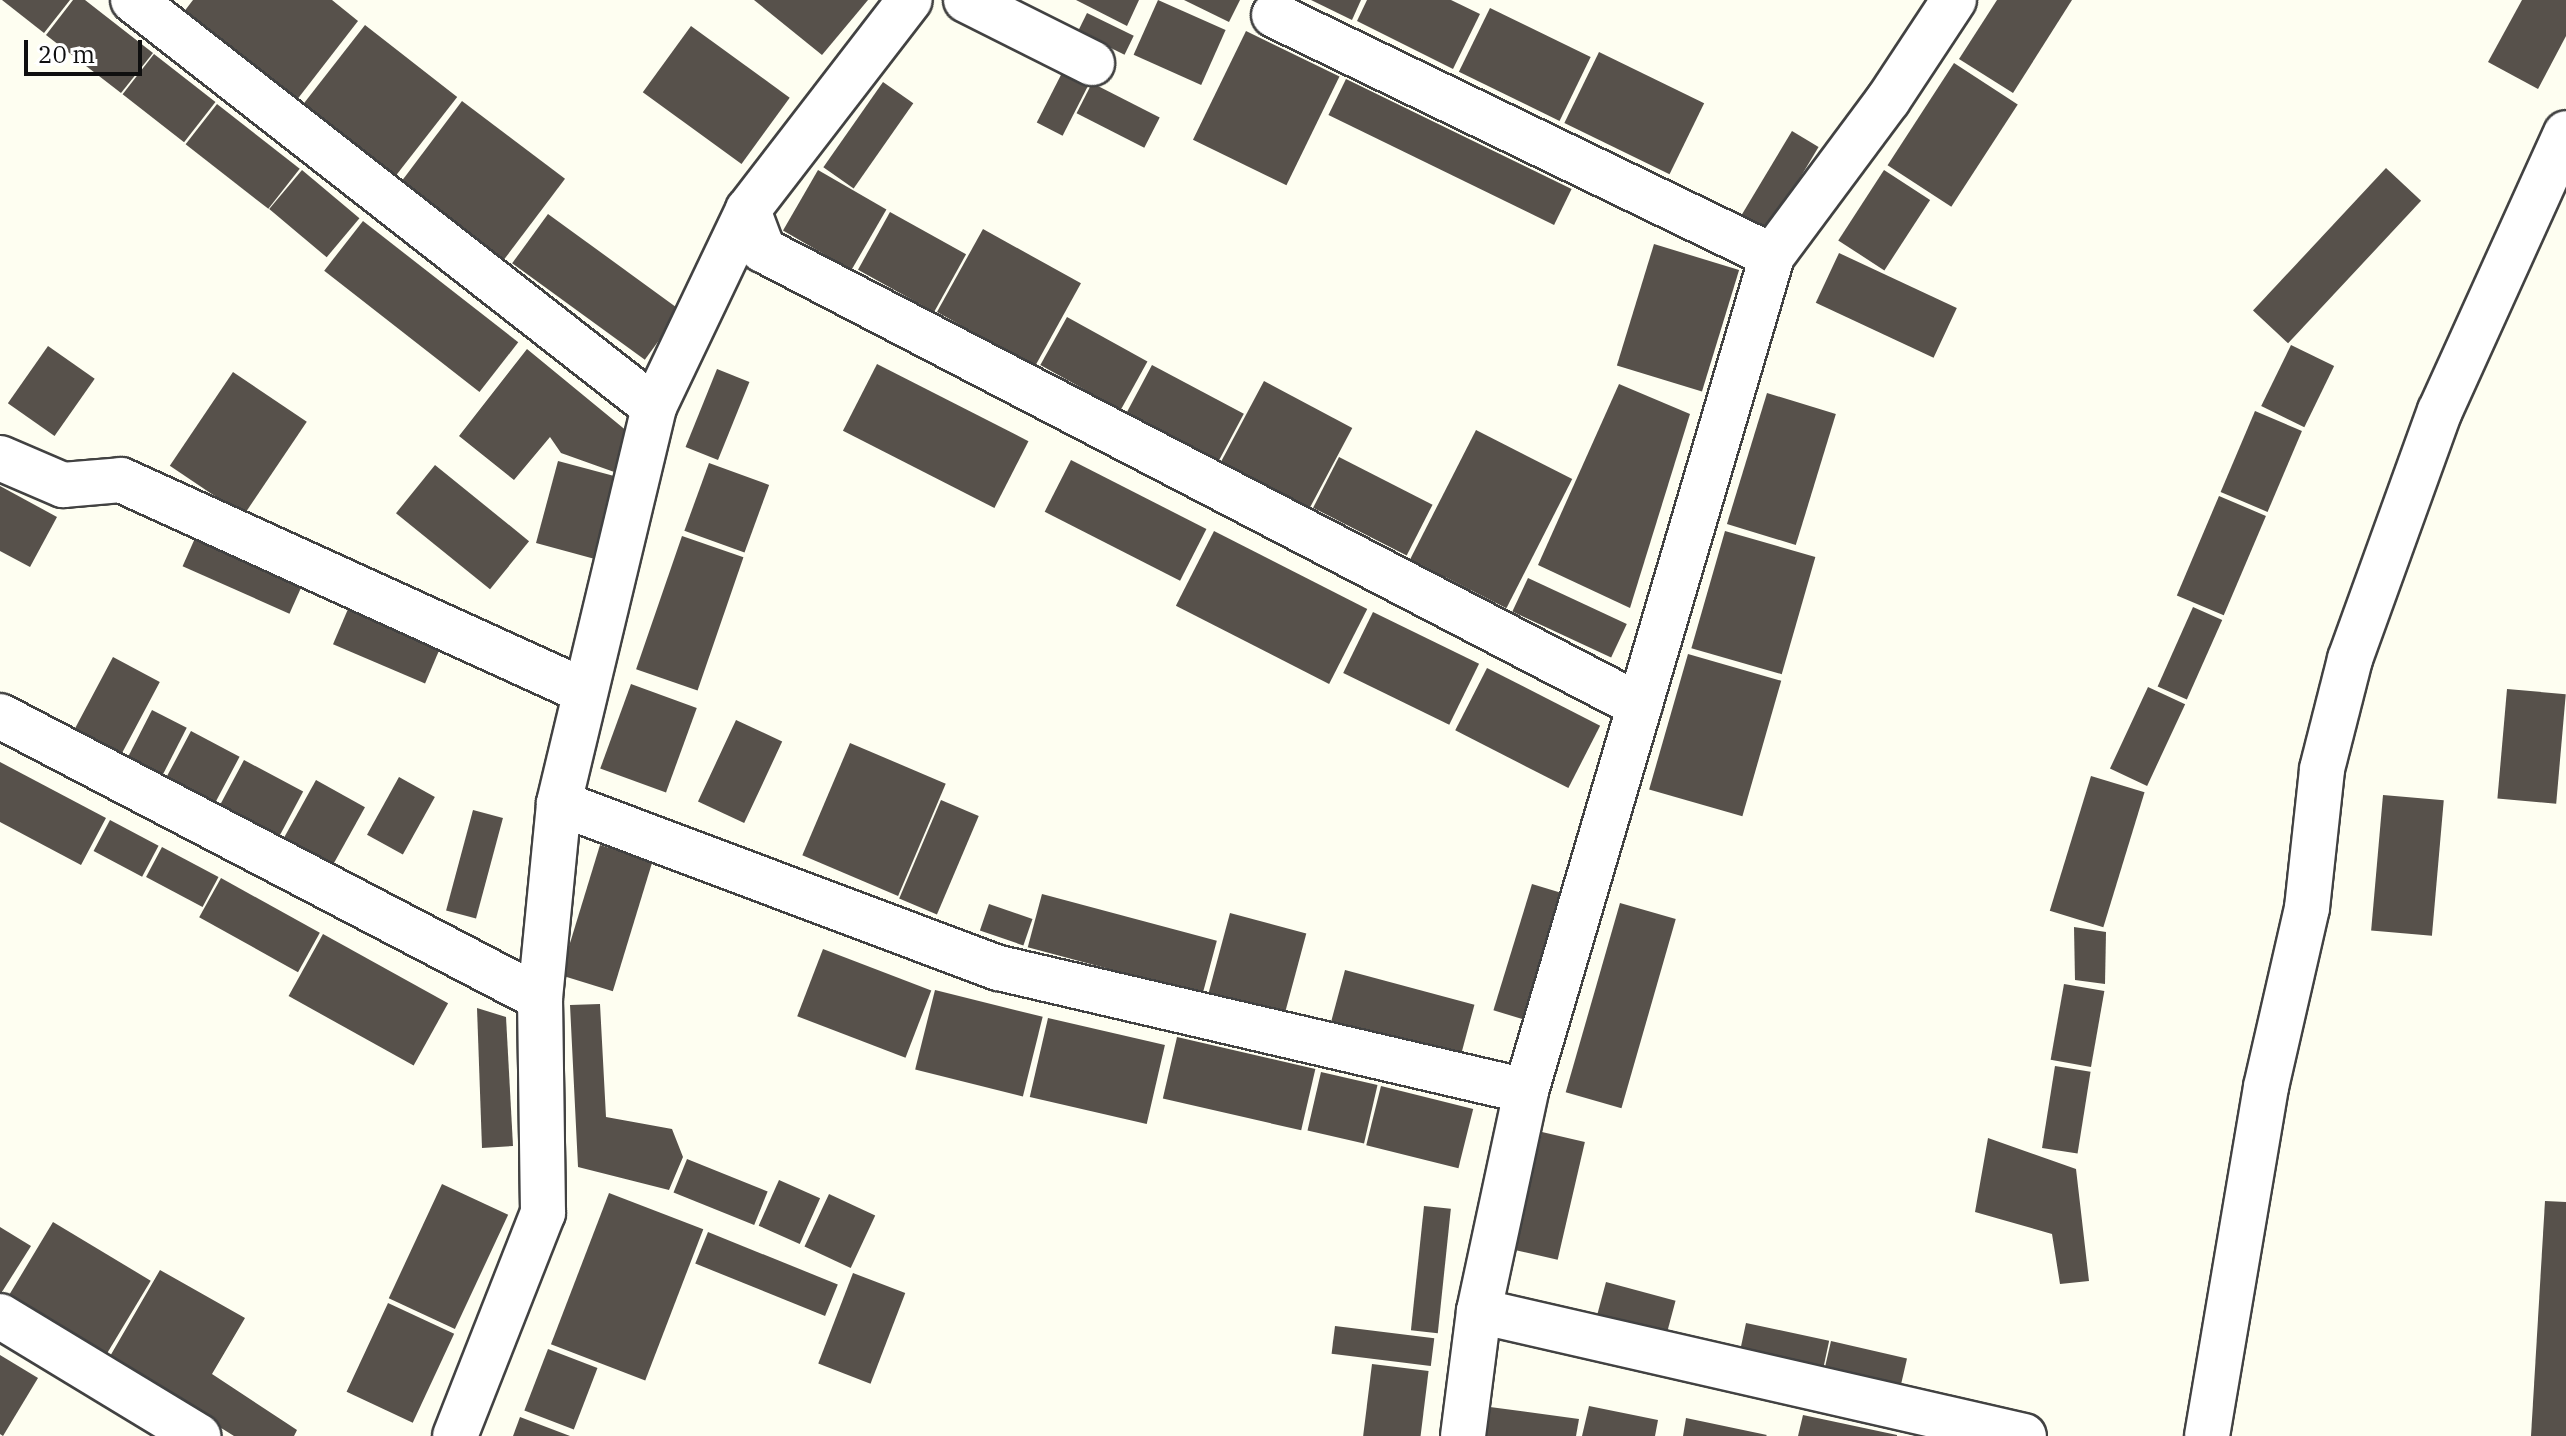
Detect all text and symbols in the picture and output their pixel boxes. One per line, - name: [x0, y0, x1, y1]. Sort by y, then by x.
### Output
- scale bar: [28, 24, 146, 74]
- text: 20 m: [38, 38, 95, 70]

